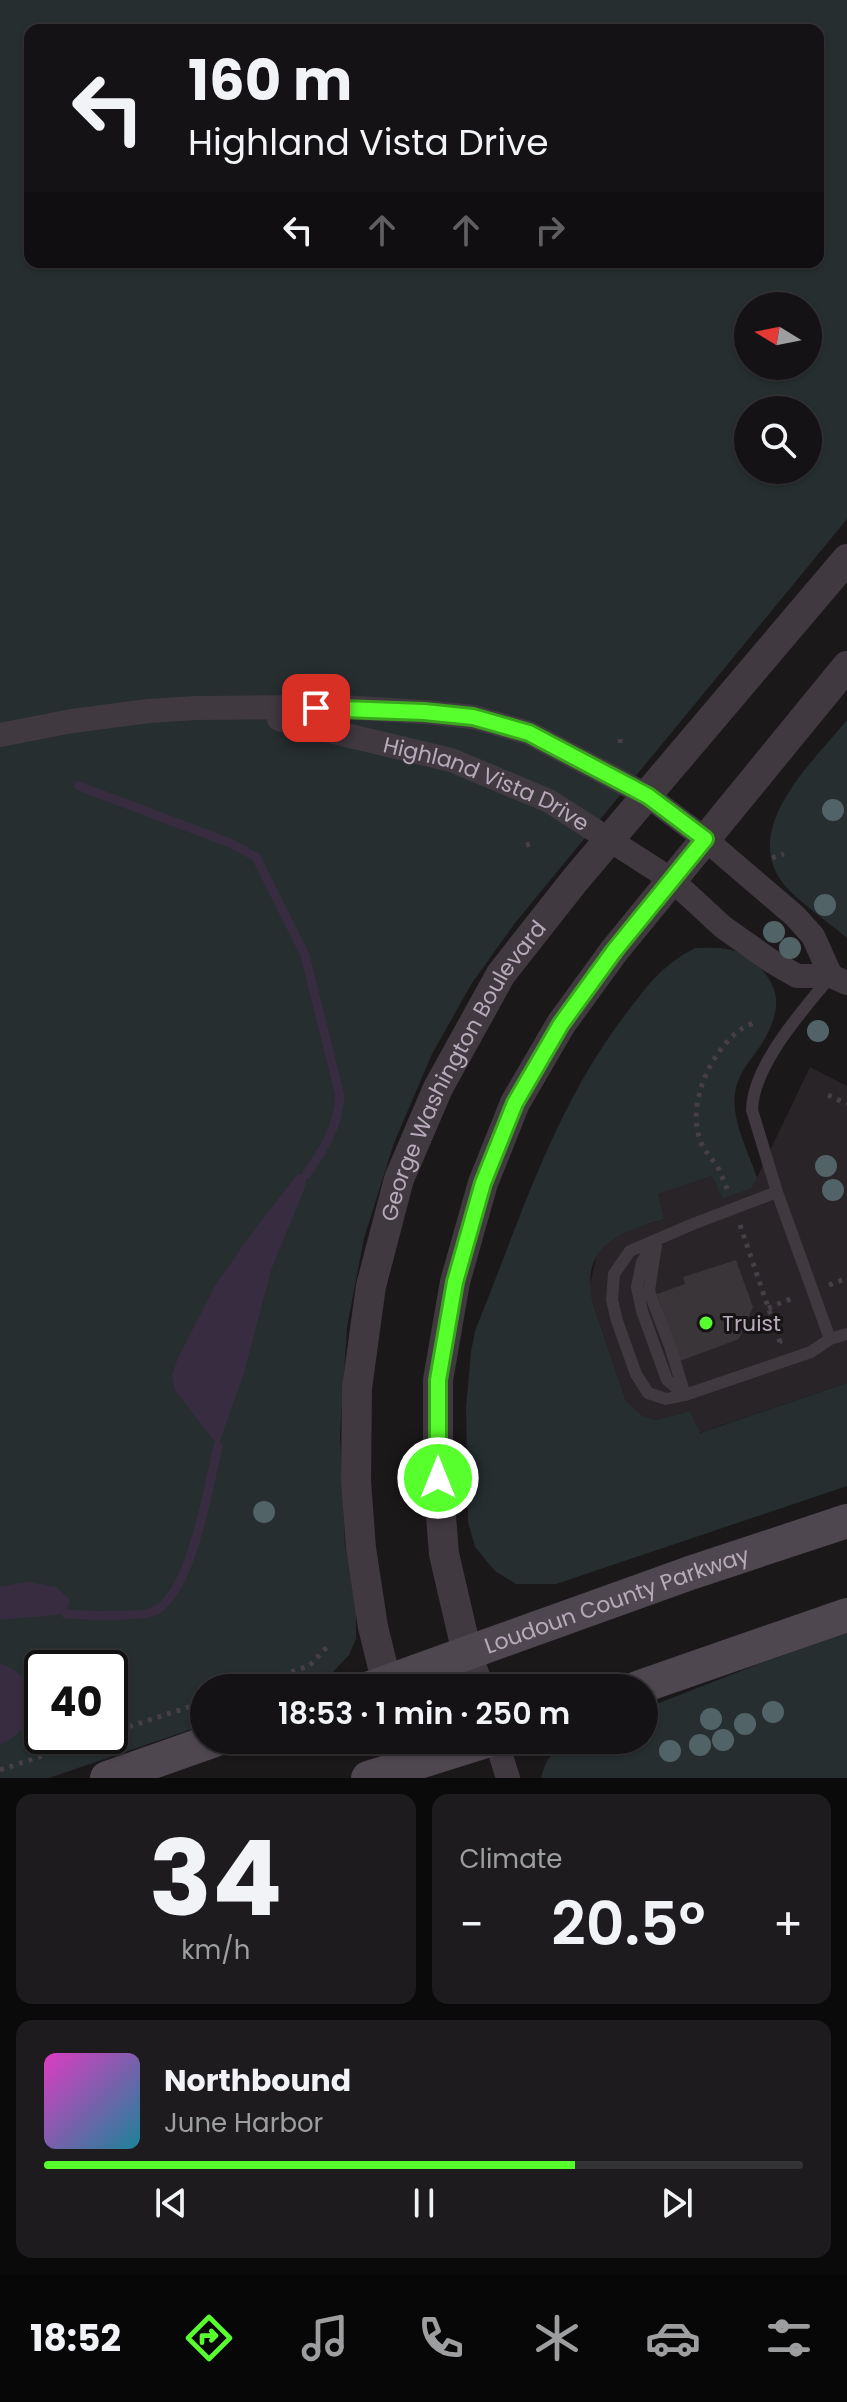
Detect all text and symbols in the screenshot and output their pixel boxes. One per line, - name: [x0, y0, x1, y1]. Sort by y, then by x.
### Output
- text: 160 m: [188, 41, 352, 120]
- icon: left: [56, 56, 160, 160]
- text: Highland Vista Drive: [188, 117, 549, 168]
- icon: left: [276, 208, 320, 252]
- icon: ahead: [360, 208, 404, 252]
- icon: ahead: [444, 208, 488, 252]
- icon: right: [528, 208, 572, 252]
- north arrow: [734, 292, 822, 380]
- map controls: [734, 292, 822, 484]
- button: search: [734, 396, 822, 484]
- pin: [282, 674, 350, 742]
- icon: arrive: [294, 686, 338, 730]
- street label: Highland Vista Drive: [380, 729, 595, 838]
- street label: George Washington Boulevard: [373, 914, 553, 1224]
- place label: Truist: [722, 1308, 781, 1339]
- marker: Truist: [697, 1314, 715, 1332]
- position arrow: [396, 1436, 480, 1520]
- street label: Loudoun County Parkway: [480, 1539, 754, 1661]
- speed limit sign: 40: [24, 1650, 128, 1754]
- text: 18:53 · 1 min · 250 m: [278, 1692, 570, 1735]
- text: 34: [149, 1806, 282, 1951]
- text: Climate: [460, 1841, 562, 1877]
- text: 20.5°: [551, 1882, 705, 1966]
- text: −: [460, 1894, 484, 1955]
- text: +: [773, 1894, 803, 1955]
- text: km/h: [181, 1932, 250, 1968]
- text: Northbound: [164, 2059, 351, 2102]
- text: June Harbor: [164, 2105, 323, 2141]
- icon: previous: [149, 2181, 193, 2225]
- icon: pause: [402, 2181, 446, 2225]
- icon: next: [655, 2181, 699, 2225]
- icon: directions: [181, 2310, 237, 2366]
- icon: music: [297, 2310, 353, 2366]
- icon: phone: [413, 2310, 469, 2366]
- icon: climate: [529, 2310, 585, 2366]
- icon: car: [645, 2310, 701, 2366]
- icon: filters: [761, 2310, 817, 2366]
- text: 18:52: [30, 2313, 121, 2364]

